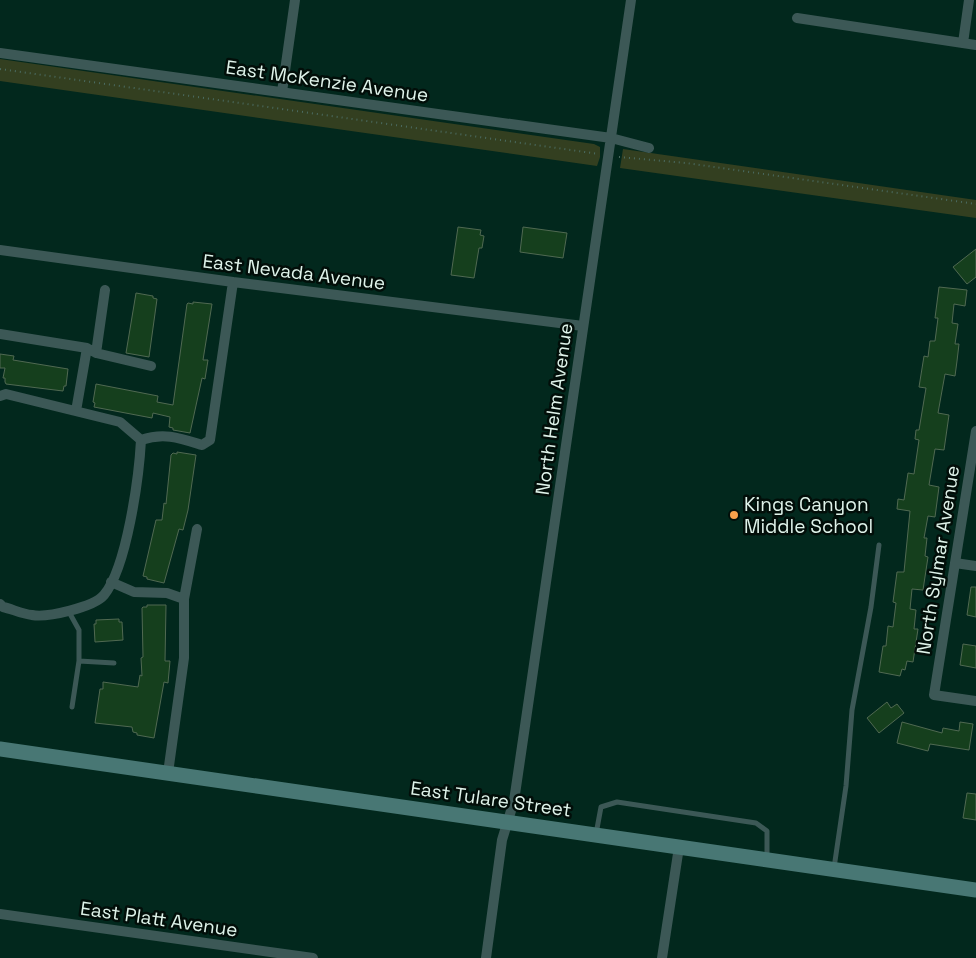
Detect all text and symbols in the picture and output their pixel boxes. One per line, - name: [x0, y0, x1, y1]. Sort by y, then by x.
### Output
- street label: East McKenzie Avenue: [224, 54, 430, 108]
- street label: East Nevada Avenue: [201, 248, 387, 296]
- street label: North Helm Avenue: [530, 321, 578, 497]
- street label: North Sylmar Avenue: [911, 464, 965, 656]
- place label: Kings Canyon Middle School: [744, 492, 873, 539]
- marker: Kings Canyon Middle School: [728, 509, 740, 521]
- street label: East Tulare Street: [409, 775, 573, 823]
- street label: East Platt Avenue: [79, 896, 239, 942]

